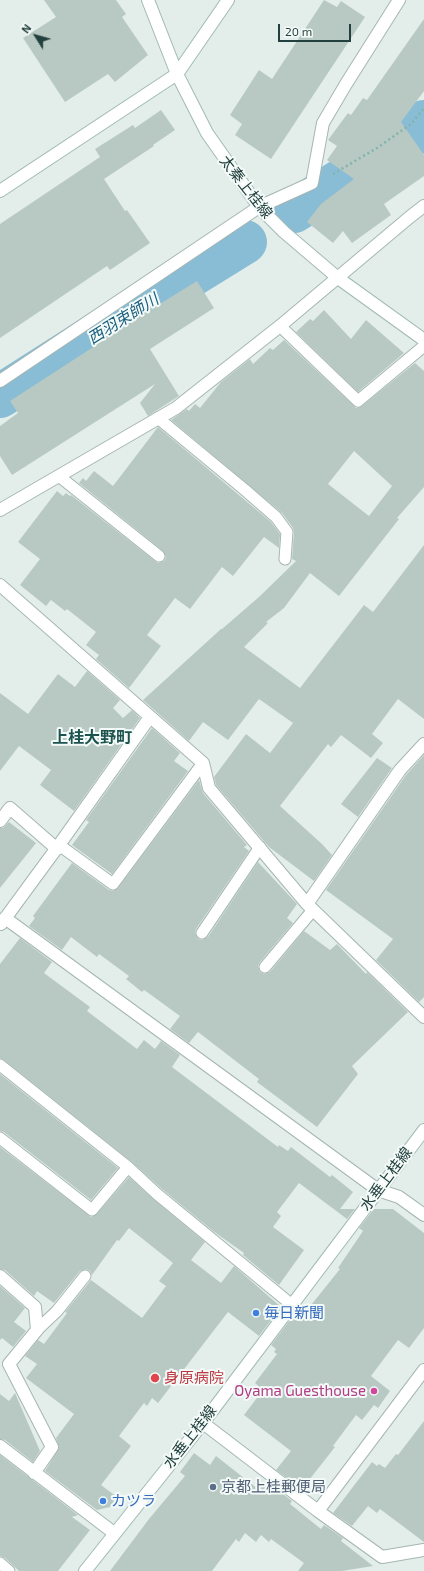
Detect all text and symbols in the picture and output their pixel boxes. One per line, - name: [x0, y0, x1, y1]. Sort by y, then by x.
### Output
- north arrow: [16, 16, 56, 56]
- scale bar: [280, 16, 353, 42]
- text: N: [18, 21, 34, 36]
- text: 20 m: [285, 24, 312, 38]
- street label: 太秦上桂線: [216, 152, 276, 222]
- water label: 西羽束師川: [84, 290, 162, 348]
- district label: 上桂大野町: [52, 728, 132, 748]
- street label: 水垂上桂線: [356, 1144, 416, 1214]
- place label: 毎日新聞: [264, 1304, 324, 1322]
- marker: 毎日新聞: [251, 1308, 261, 1318]
- place label: 身原病院: [164, 1369, 224, 1387]
- marker: 身原病院: [149, 1372, 161, 1384]
- place label: Oyama Guesthouse: [234, 1382, 366, 1400]
- marker: Oyama Guesthouse: [369, 1386, 379, 1396]
- street label: 水垂上桂線: [160, 1402, 220, 1472]
- place label: 京都上桂郵便局: [221, 1478, 326, 1496]
- marker: 京都上桂郵便局: [208, 1482, 218, 1492]
- place label: カツラ: [111, 1492, 156, 1510]
- marker: カツラ: [98, 1496, 108, 1506]

